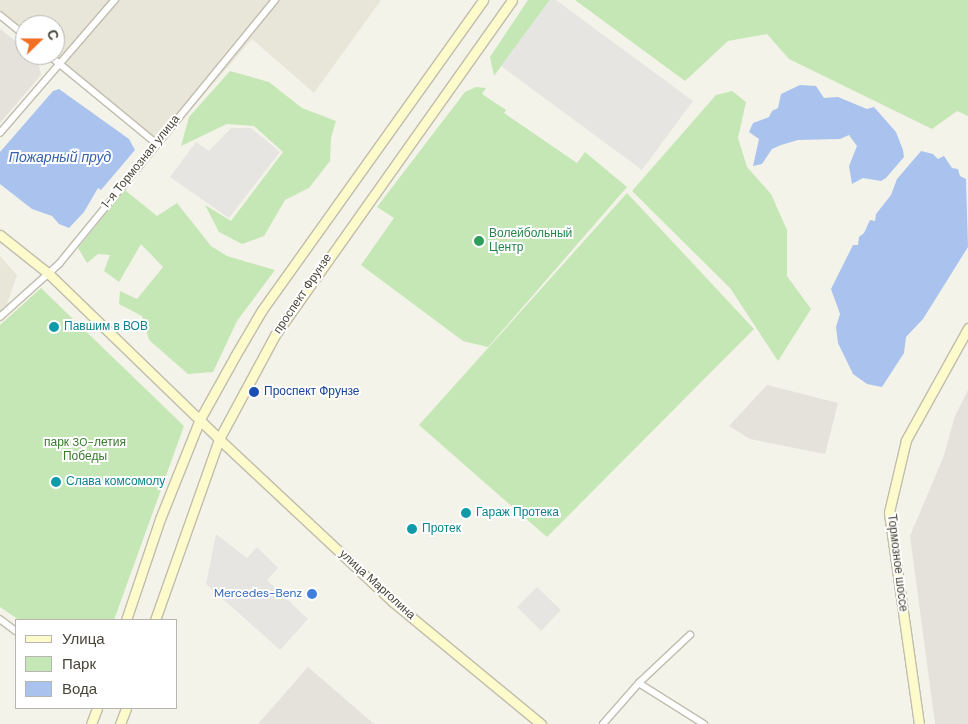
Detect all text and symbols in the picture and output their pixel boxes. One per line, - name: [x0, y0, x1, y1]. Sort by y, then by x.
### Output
- north arrow: [15, 15, 65, 65]
- text: С: [43, 27, 63, 43]
- street label: 1-я Тормозная улица: [99, 112, 183, 212]
- water label: Пожарный пруд: [9, 149, 111, 165]
- place label: Волейбольный Центр: [489, 227, 572, 255]
- marker: Волейбольный Центр: [473, 235, 485, 247]
- street label: проспект Фрунзе: [271, 251, 335, 337]
- place label: Павшим в ВОВ: [64, 320, 148, 334]
- marker: Павшим в ВОВ: [48, 321, 60, 333]
- place label: Проспект Фрунзе: [264, 385, 360, 399]
- marker: Проспект Фрунзе: [248, 386, 260, 398]
- park label: парк 30-летия Победы: [44, 436, 126, 464]
- place label: Слава комсомолу: [66, 475, 165, 489]
- marker: Слава комсомолу: [50, 476, 62, 488]
- place label: Гараж Протека: [476, 506, 559, 520]
- marker: Гараж Протека: [460, 507, 472, 519]
- street label: Тормозное шоссе: [884, 513, 910, 613]
- place label: Протек: [422, 522, 461, 536]
- marker: Протек: [406, 523, 418, 535]
- street label: улица Марголина: [336, 547, 418, 623]
- place label: Mercedes-Benz: [214, 587, 302, 601]
- marker: Mercedes-Benz: [306, 588, 318, 600]
- legend: [15, 619, 178, 709]
- text: Улица: [62, 629, 105, 649]
- text: Парк: [62, 654, 96, 674]
- text: Вода: [62, 679, 97, 699]

